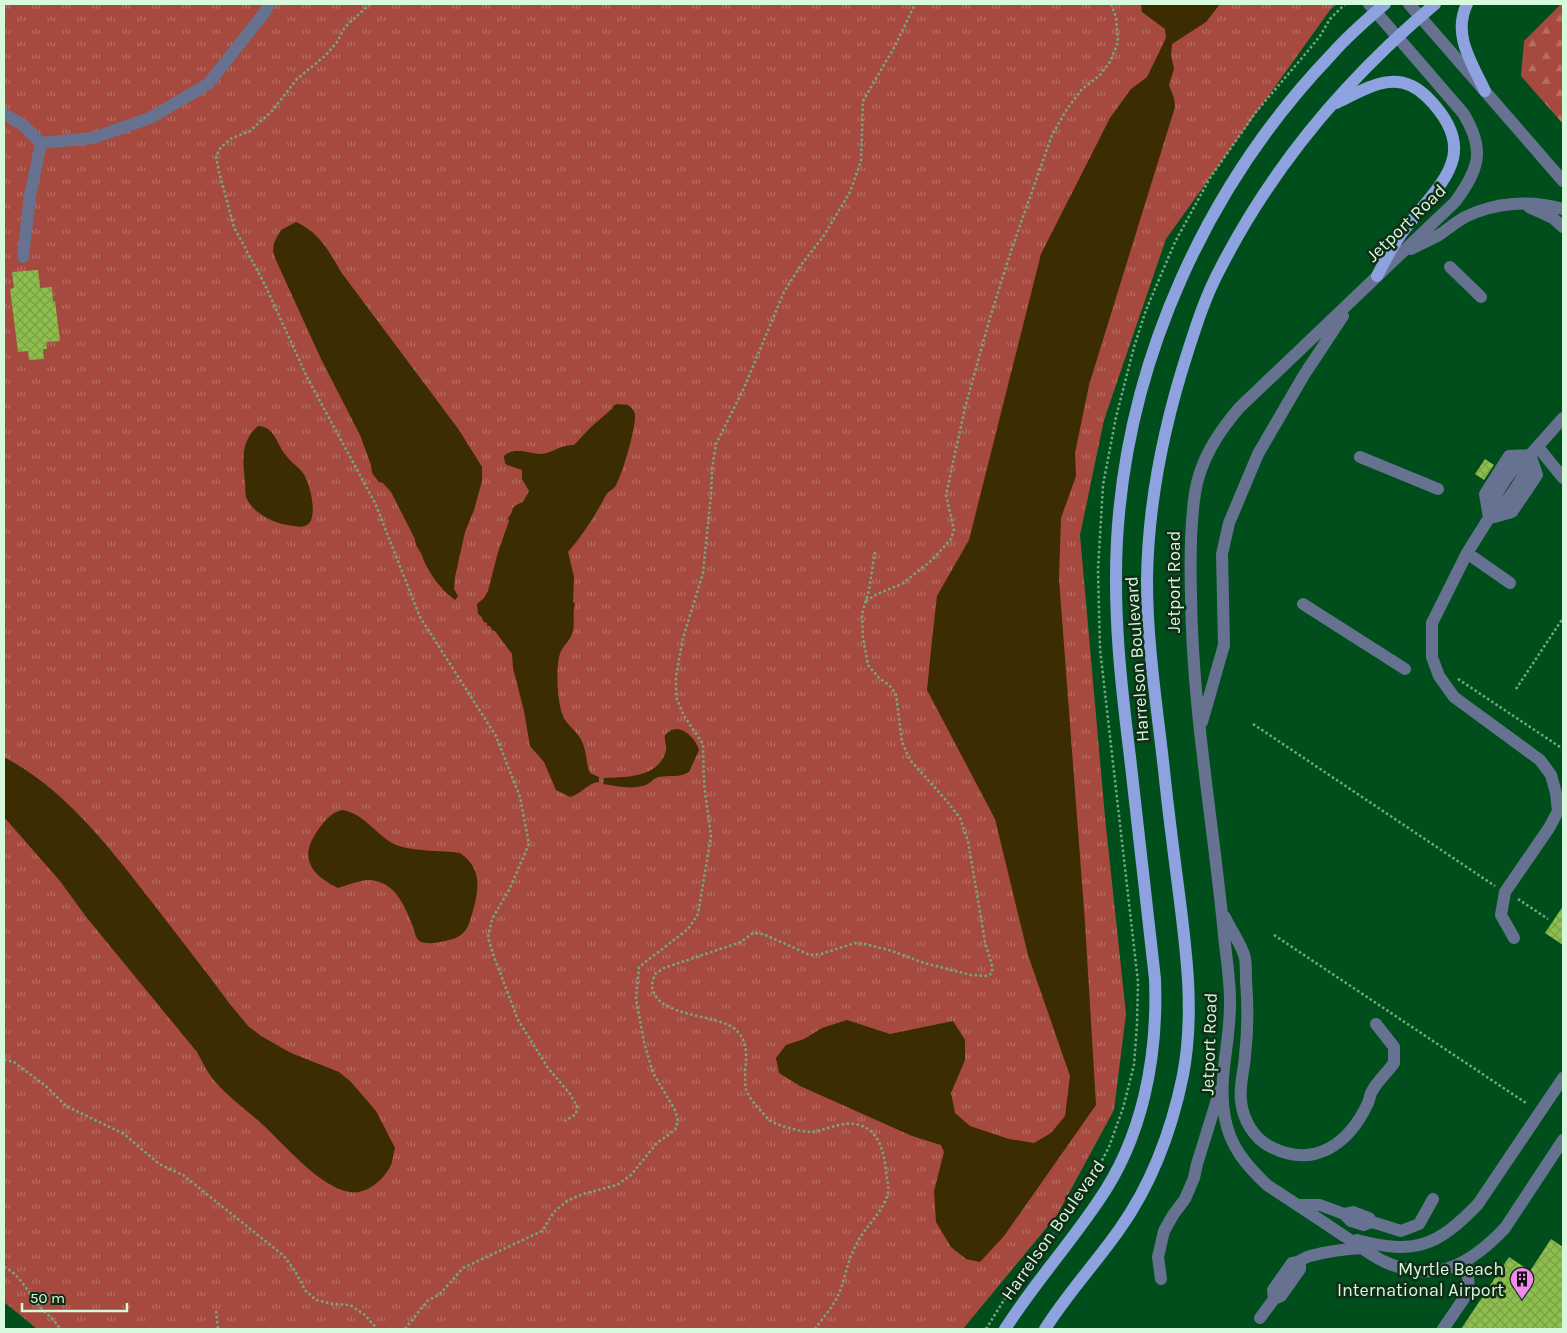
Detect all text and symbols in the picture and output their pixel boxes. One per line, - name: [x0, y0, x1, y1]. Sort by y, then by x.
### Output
- street label: Jetport Road: [1361, 179, 1451, 267]
- street label: Jetport Road: [1163, 531, 1185, 633]
- street label: Harrelson Boulevard: [1120, 575, 1154, 743]
- street label: Jetport Road: [1196, 992, 1222, 1096]
- street label: Harrelson Boulevard: [996, 1156, 1110, 1304]
- place label: Myrtle Beach International Airport: [1337, 1258, 1504, 1301]
- building icon: Myrtle Beach International Airport: [1509, 1266, 1535, 1300]
- scale bar: [22, 1280, 128, 1312]
- text: 50 m: [30, 1289, 65, 1307]

